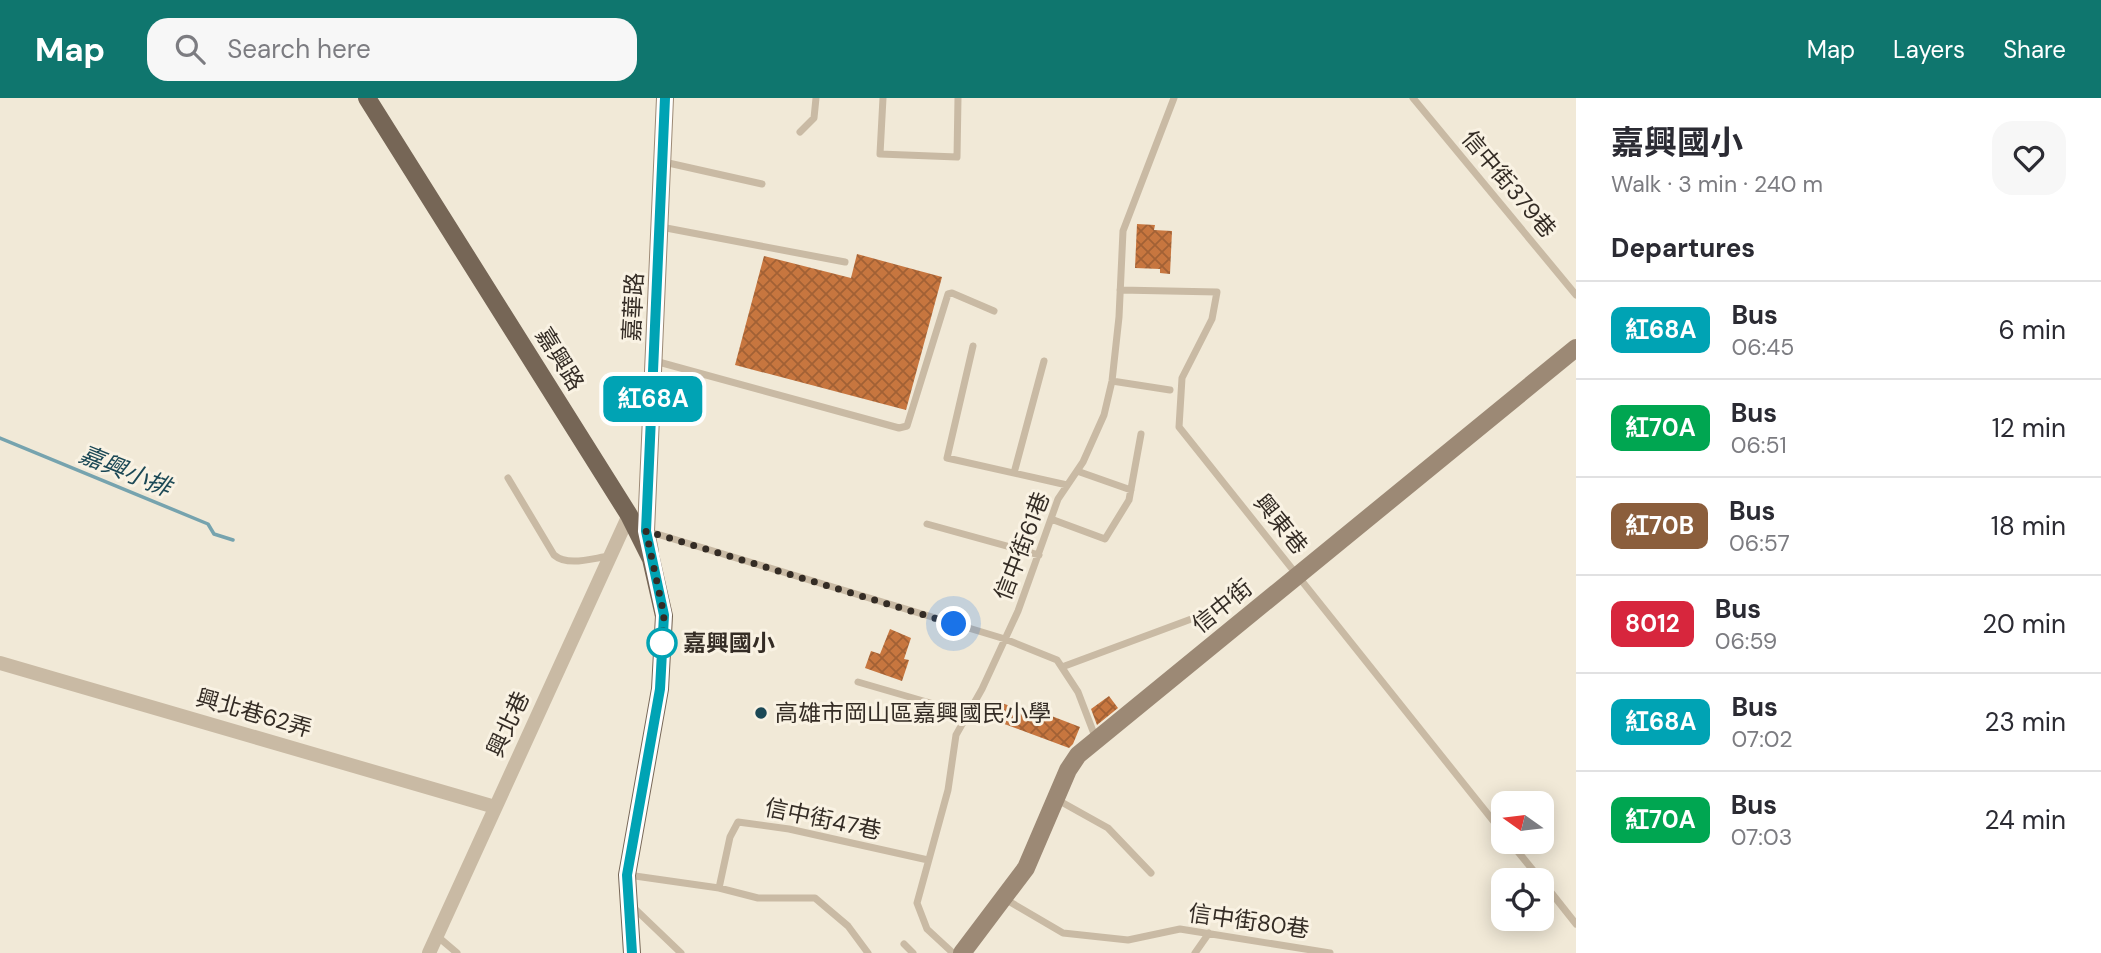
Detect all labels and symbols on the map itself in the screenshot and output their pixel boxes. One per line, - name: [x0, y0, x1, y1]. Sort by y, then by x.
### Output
- street label: 信中街379巷: [1455, 124, 1563, 244]
- street label: 嘉華路: [616, 272, 650, 342]
- street label: 嘉興路: [529, 322, 591, 396]
- line badge: 紅68A: [604, 376, 702, 422]
- water label: 嘉興小排: [75, 438, 178, 504]
- street label: 信中街61巷: [988, 488, 1056, 604]
- street label: 興東巷: [1248, 488, 1314, 560]
- street label: 信中街: [1186, 573, 1258, 639]
- your location: [936, 606, 971, 641]
- marker: 嘉興國小: [647, 628, 677, 658]
- place label: 嘉興國小: [683, 628, 775, 658]
- street label: 興北巷62弄: [193, 682, 315, 744]
- street label: 興北巷: [480, 686, 536, 762]
- place label: 高雄市岡山區嘉興國民小學: [775, 698, 1051, 728]
- marker: 高雄市岡山區嘉興國民小學: [753, 705, 769, 721]
- north arrow: [1491, 791, 1554, 854]
- street label: 信中街47巷: [762, 792, 884, 846]
- street label: 信中街80巷: [1187, 898, 1311, 944]

